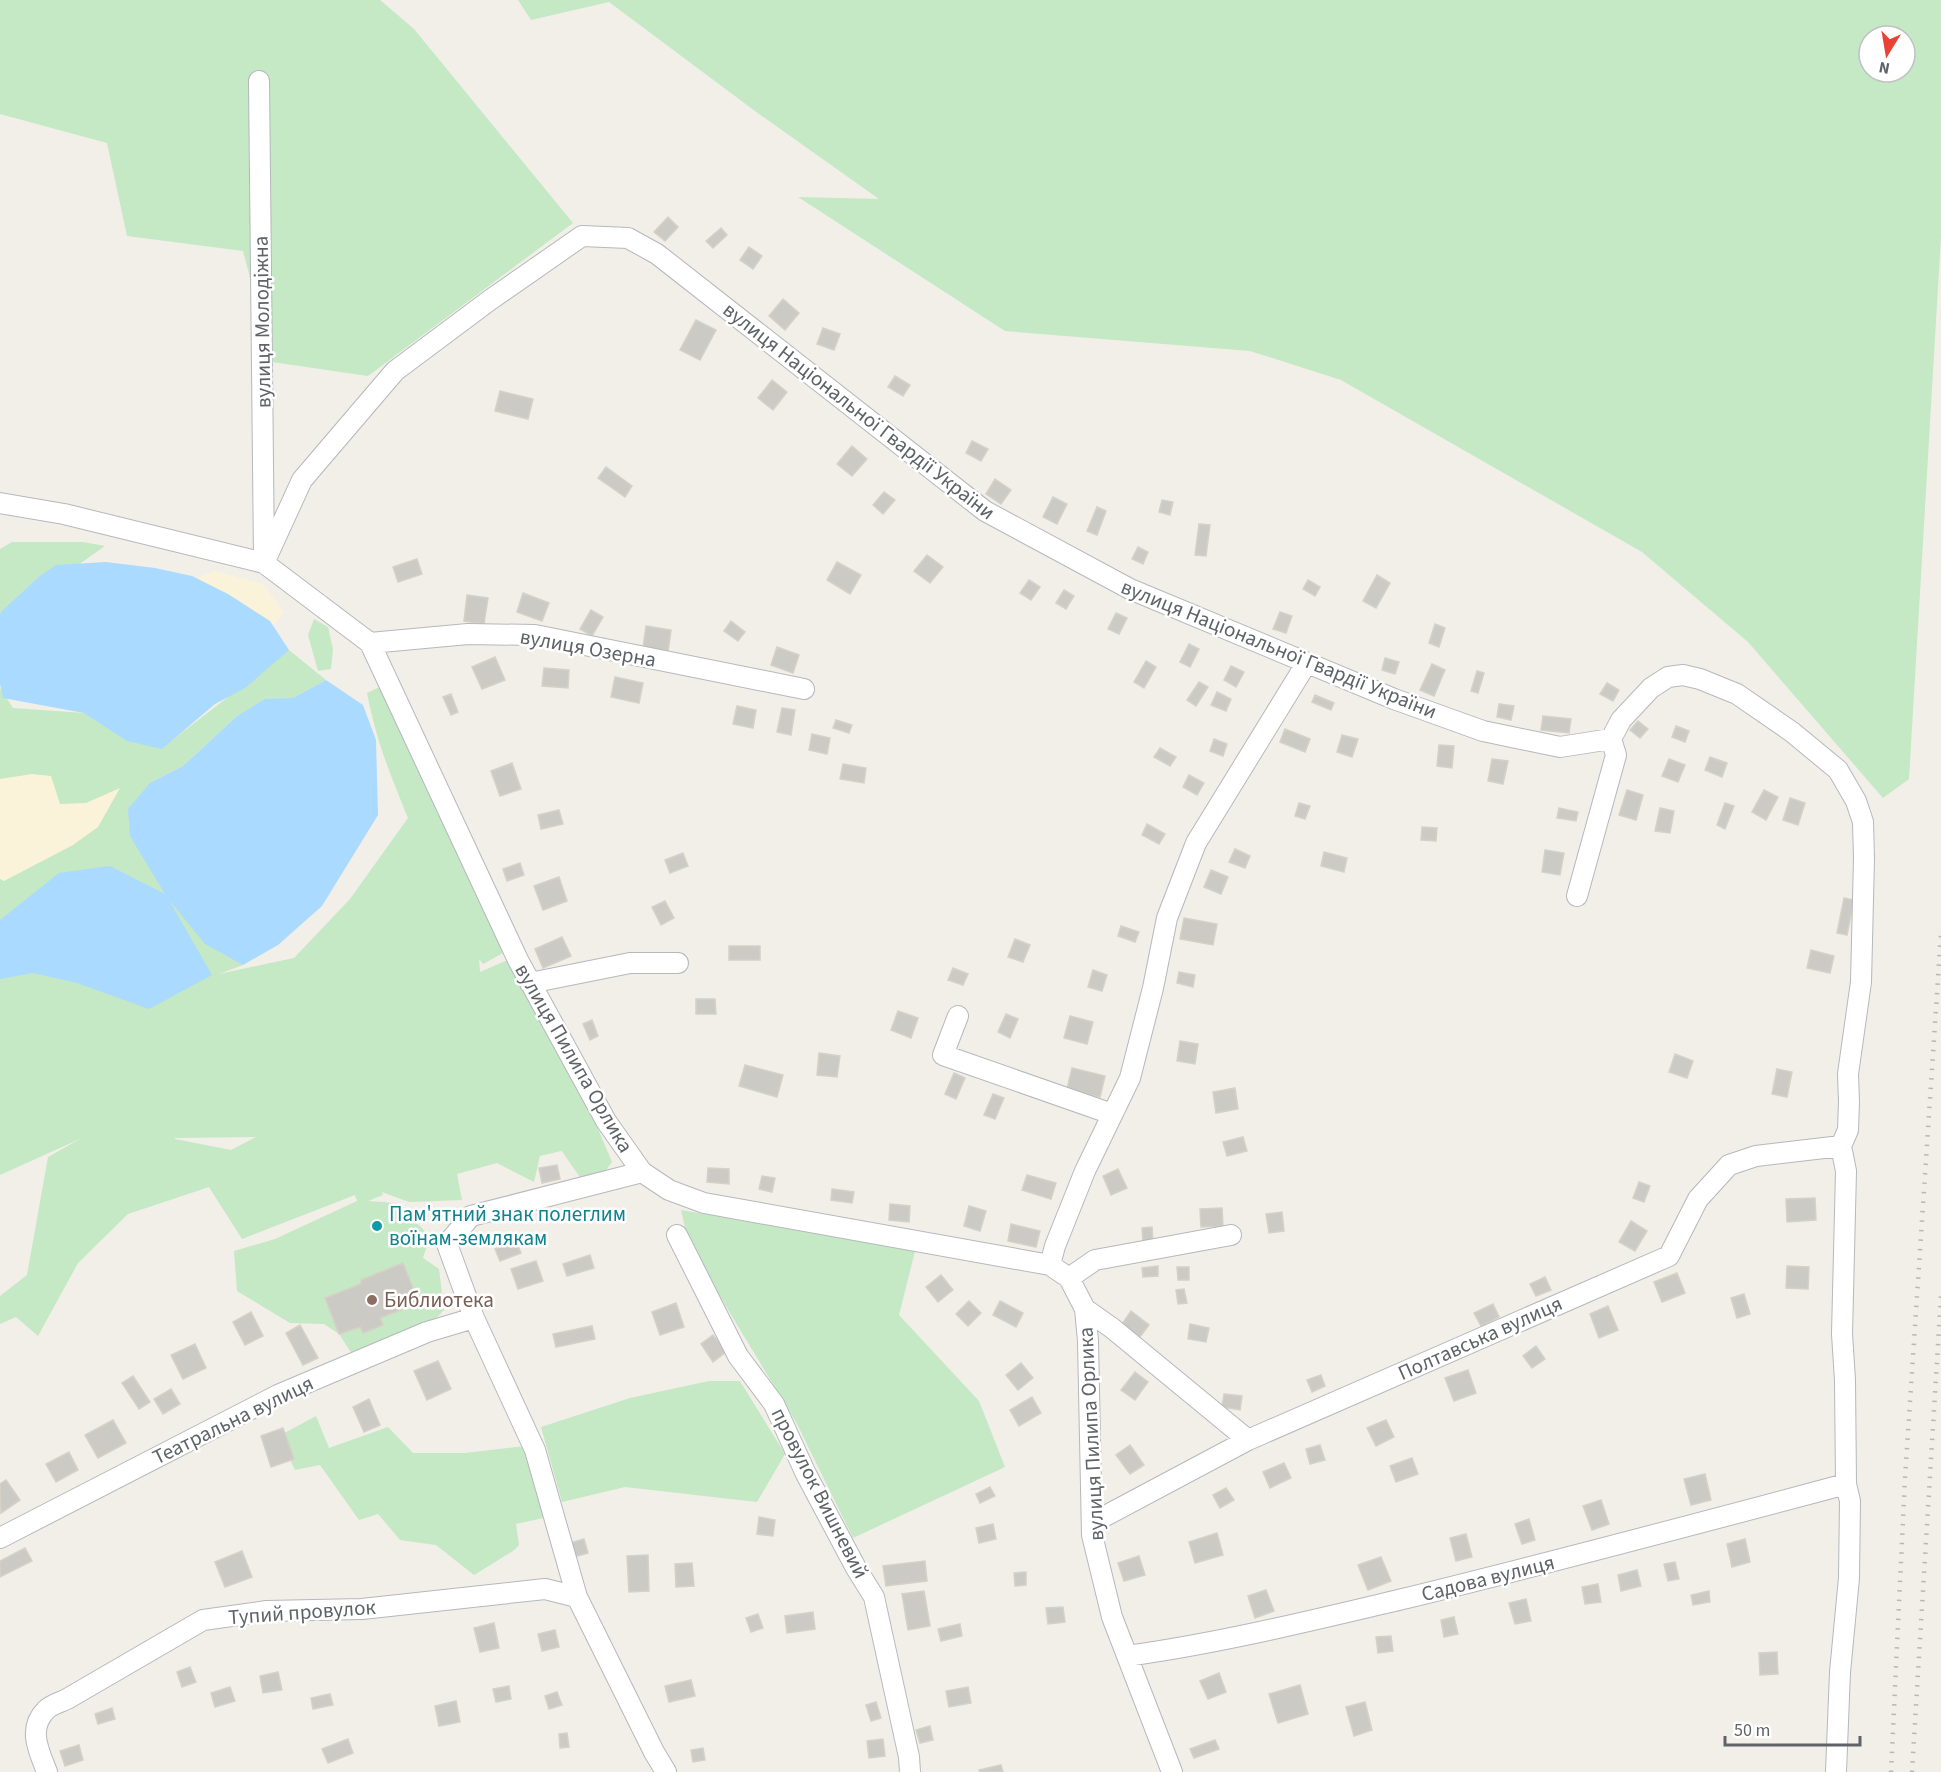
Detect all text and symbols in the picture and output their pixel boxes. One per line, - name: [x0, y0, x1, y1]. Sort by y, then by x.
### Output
- north arrow: [1857, 24, 1917, 84]
- text: N: [1877, 56, 1892, 80]
- street label: вулиця Молодіжна: [245, 236, 279, 408]
- street label: вулиця Національної Гвардії України: [716, 295, 1002, 527]
- street label: вулиця Національної Гвардії України: [1117, 572, 1441, 726]
- street label: вулиця Озерна: [518, 621, 658, 675]
- street label: вулиця Пилипа Орлика: [507, 958, 641, 1158]
- place label: Пам'ятний знак полеглим воїнам-землякам: [389, 1199, 626, 1253]
- marker: Пам'ятний знак полеглим воїнам-землякам: [370, 1219, 384, 1233]
- place label: Библиотека: [384, 1285, 494, 1315]
- street label: Полтавська вулиця: [1393, 1288, 1567, 1388]
- marker: Библиотека: [365, 1293, 379, 1307]
- street label: вулиця Пилипа Орлика: [1070, 1326, 1112, 1542]
- street label: Театральна вулиця: [147, 1368, 319, 1472]
- street label: провулок Вишневий: [764, 1402, 876, 1584]
- street label: Садова вулиця: [1418, 1547, 1558, 1609]
- street label: Тупий провулок: [227, 1592, 377, 1632]
- scale bar: [1725, 1709, 1860, 1747]
- text: 50 m: [1734, 1718, 1770, 1743]

